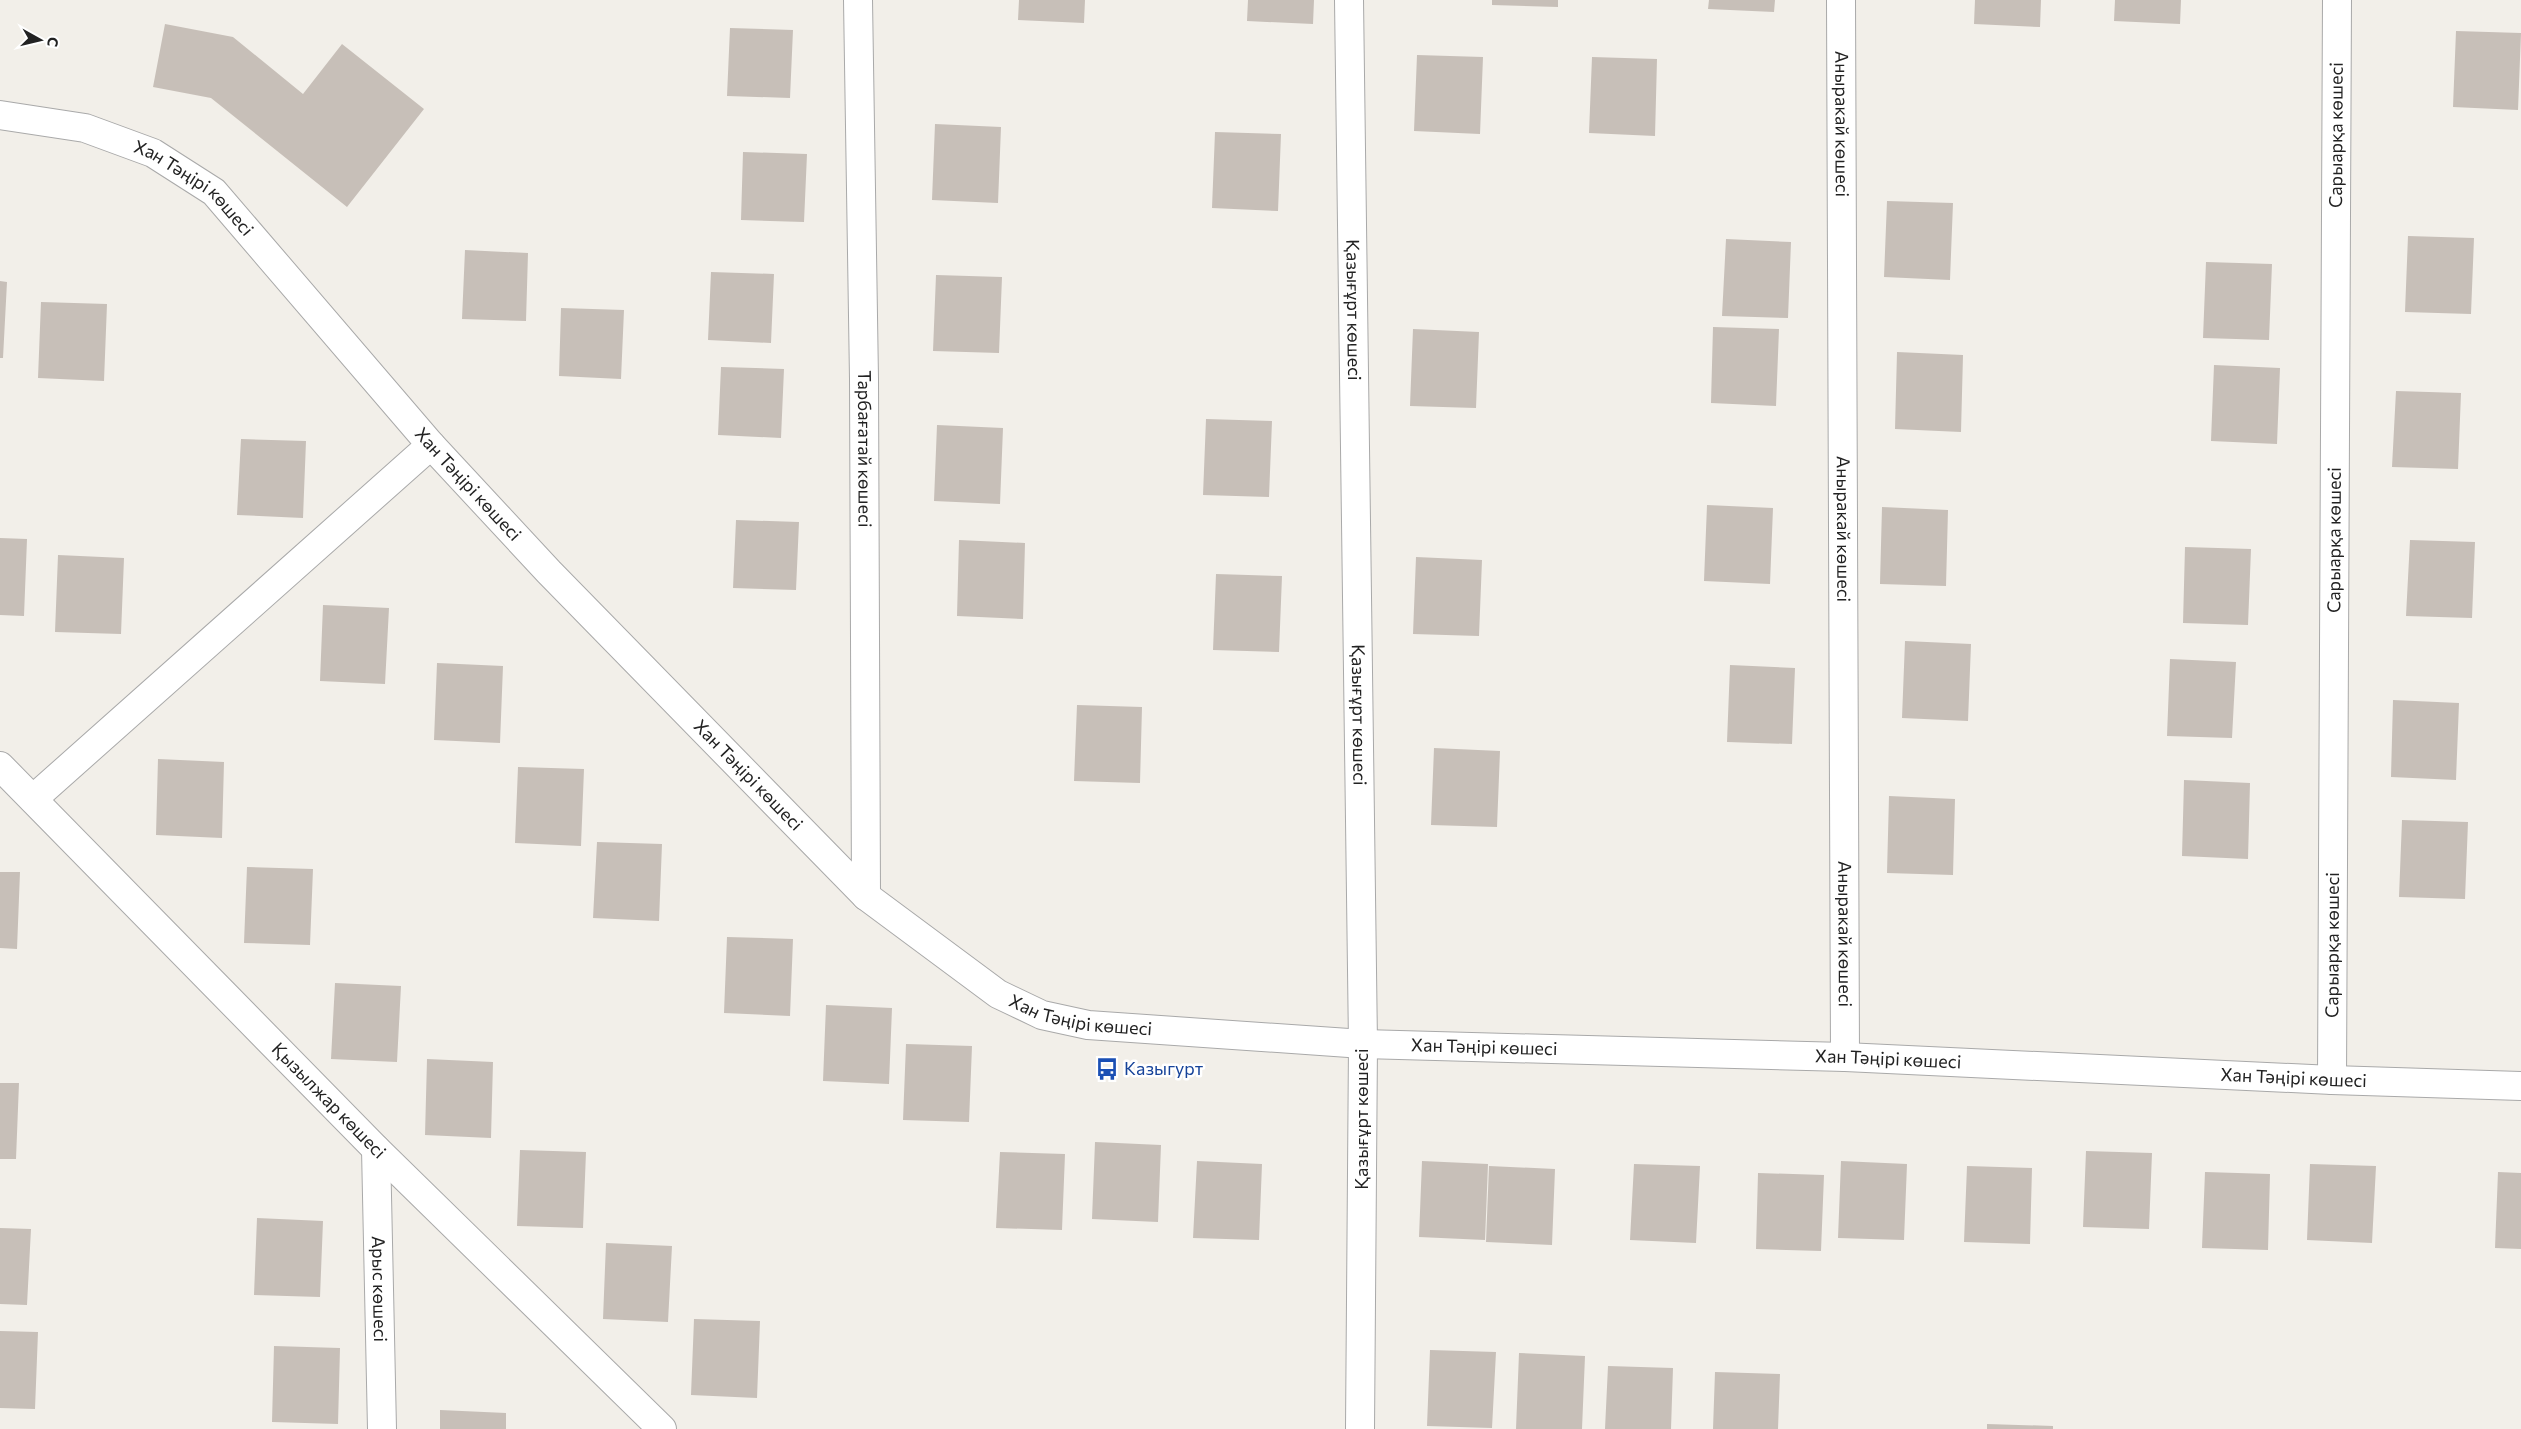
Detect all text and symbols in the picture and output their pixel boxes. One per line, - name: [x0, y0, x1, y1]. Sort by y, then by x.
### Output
- north arrow: [15, 15, 65, 65]
- text: С: [44, 36, 62, 48]
- street label: Аныракай көшесі: [1831, 51, 1854, 197]
- street label: Сарыарқа көшесі: [2324, 62, 2347, 208]
- street label: Хан Тәңірі көшесі: [131, 135, 259, 240]
- street label: Қазығұрт көшесі: [1342, 239, 1366, 381]
- street label: Тарбағатай көшесі: [854, 370, 877, 528]
- street label: Хан Тәңірі көшесі: [411, 422, 526, 545]
- street label: Аныракай көшесі: [1833, 456, 1855, 602]
- street label: Сарыарқа көшесі: [2322, 467, 2345, 613]
- street label: Қазығұрт көшесі: [1348, 644, 1372, 786]
- street label: Хан Тәңірі көшесі: [690, 715, 808, 835]
- street label: Аныракай көшесі: [1834, 861, 1857, 1007]
- street label: Сарыарқа көшесі: [2320, 872, 2343, 1018]
- street label: Хан Тәңірі көшесі: [1006, 989, 1153, 1039]
- street label: Хан Тәңірі көшесі: [1411, 1033, 1558, 1059]
- street label: Қызылжар көшесі: [268, 1037, 391, 1162]
- street label: Хан Тәңірі көшесі: [1815, 1044, 1962, 1072]
- street label: Қазығұрт көшесі: [1350, 1048, 1372, 1190]
- bus stop icon: Казыгурт: [1094, 1056, 1120, 1082]
- place label: Казыгурт: [1124, 1057, 1204, 1079]
- street label: Хан Тәңірі көшесі: [2220, 1063, 2367, 1091]
- street label: Арыс көшесі: [368, 1236, 392, 1342]

